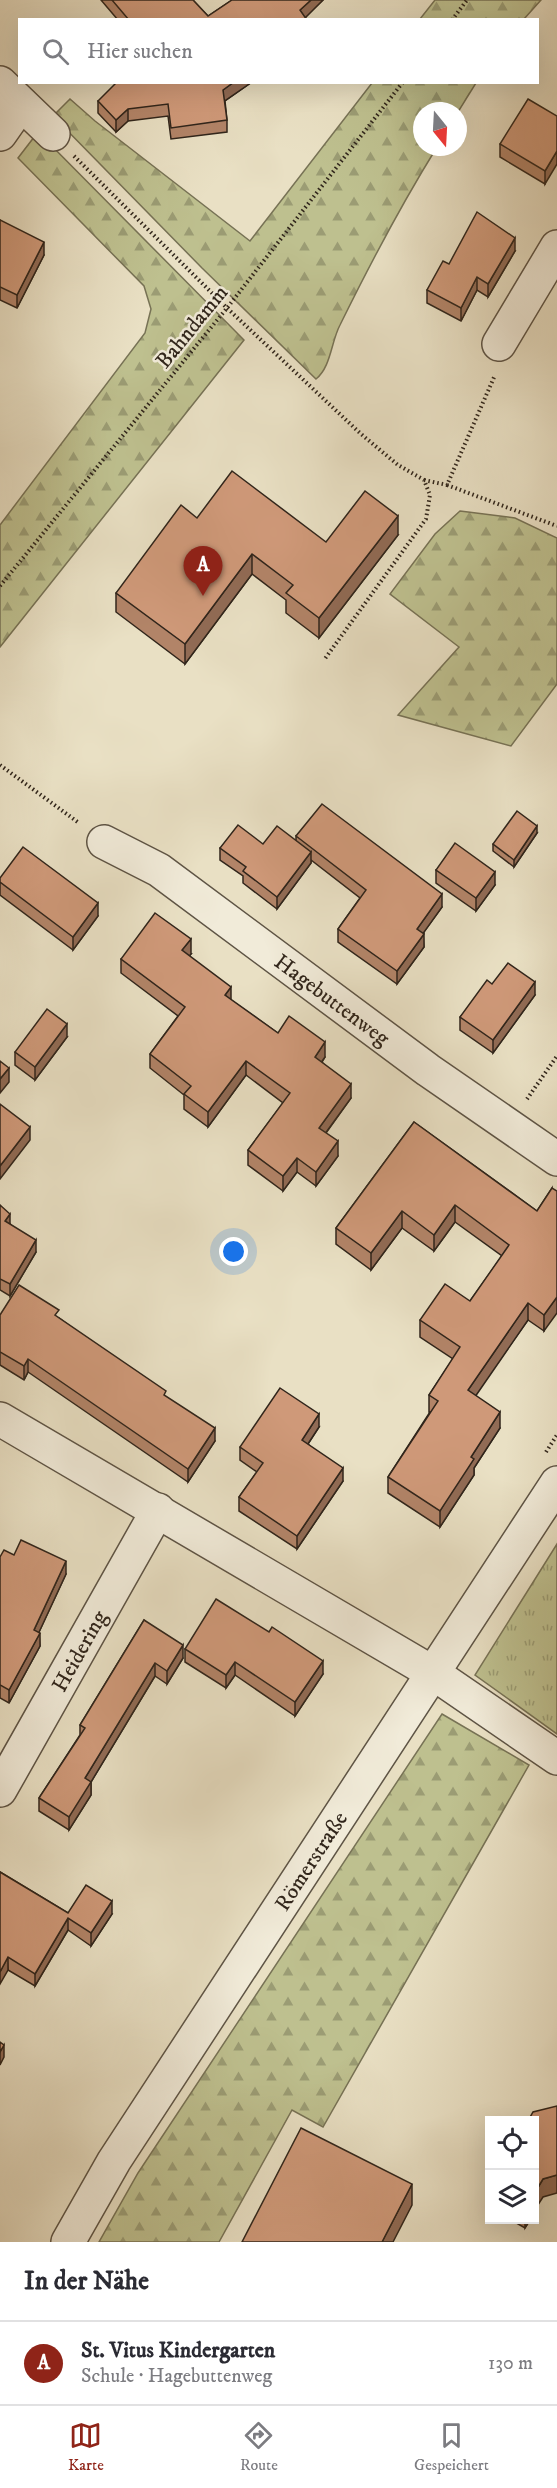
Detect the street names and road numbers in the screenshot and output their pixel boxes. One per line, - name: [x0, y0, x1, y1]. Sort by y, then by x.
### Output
- street label: Bahndamm: [150, 280, 234, 374]
- street label: Hagebuttenweg: [269, 949, 395, 1052]
- street label: Heidering: [46, 1606, 114, 1697]
- street label: Römerstraße: [269, 1807, 354, 1916]

